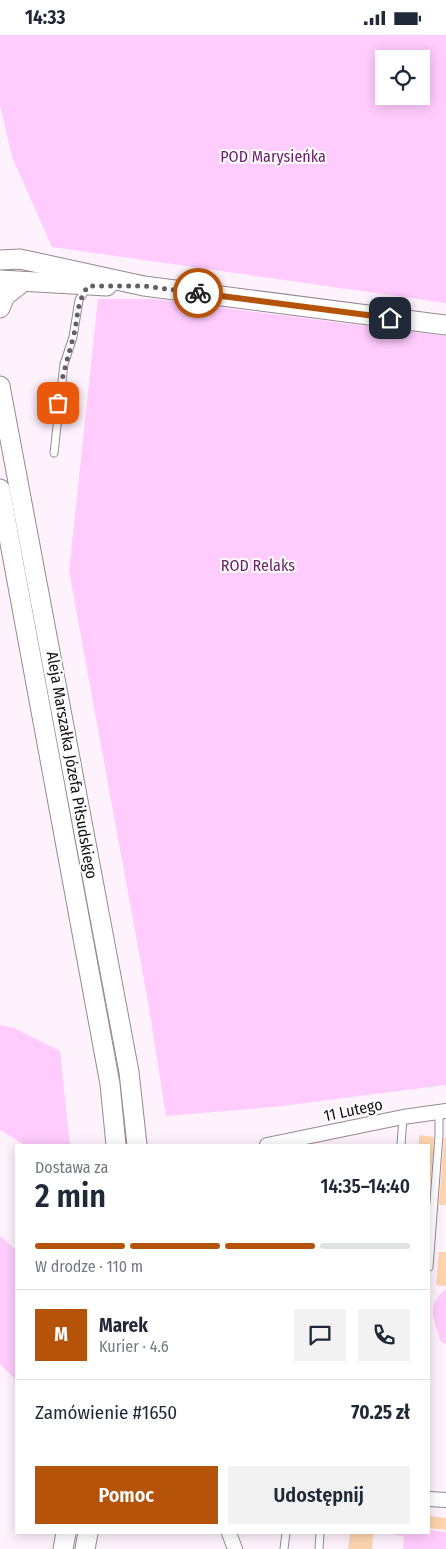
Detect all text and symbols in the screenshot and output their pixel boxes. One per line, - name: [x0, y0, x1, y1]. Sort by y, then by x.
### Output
- text: 14:33: [25, 6, 65, 29]
- map controls: [375, 50, 430, 105]
- button: locate: [375, 50, 430, 105]
- park label: POD Marysieńka: [220, 147, 326, 166]
- courier: [173, 268, 223, 318]
- icon: bike: [184, 279, 212, 307]
- pin: [369, 297, 411, 339]
- icon: home: [376, 304, 404, 332]
- pin: [37, 382, 79, 424]
- icon: bag: [44, 389, 72, 417]
- park label: ROD Relaks: [221, 556, 295, 575]
- street label: Aleja Marszałka Józefa Piłsudskiego: [43, 650, 101, 880]
- street label: 11 Lutego: [322, 1094, 384, 1126]
- text: Dostawa za: [35, 1158, 108, 1177]
- text: 14:35–14:40: [320, 1175, 410, 1198]
- text: 2 min: [35, 1177, 106, 1215]
- text: W drodze · 110 m: [35, 1257, 143, 1276]
- button: chat: [294, 1309, 346, 1361]
- button: phone: [358, 1309, 410, 1361]
- text: Marek: [99, 1314, 148, 1337]
- text: M: [54, 1323, 68, 1346]
- text: Kurier · 4.6: [99, 1337, 169, 1356]
- text: Zamówienie #1650: [35, 1401, 177, 1424]
- text: 70.25 zł: [351, 1401, 410, 1424]
- button: Pomoc: [35, 1466, 218, 1524]
- button: Udostępnij: [228, 1466, 410, 1524]

